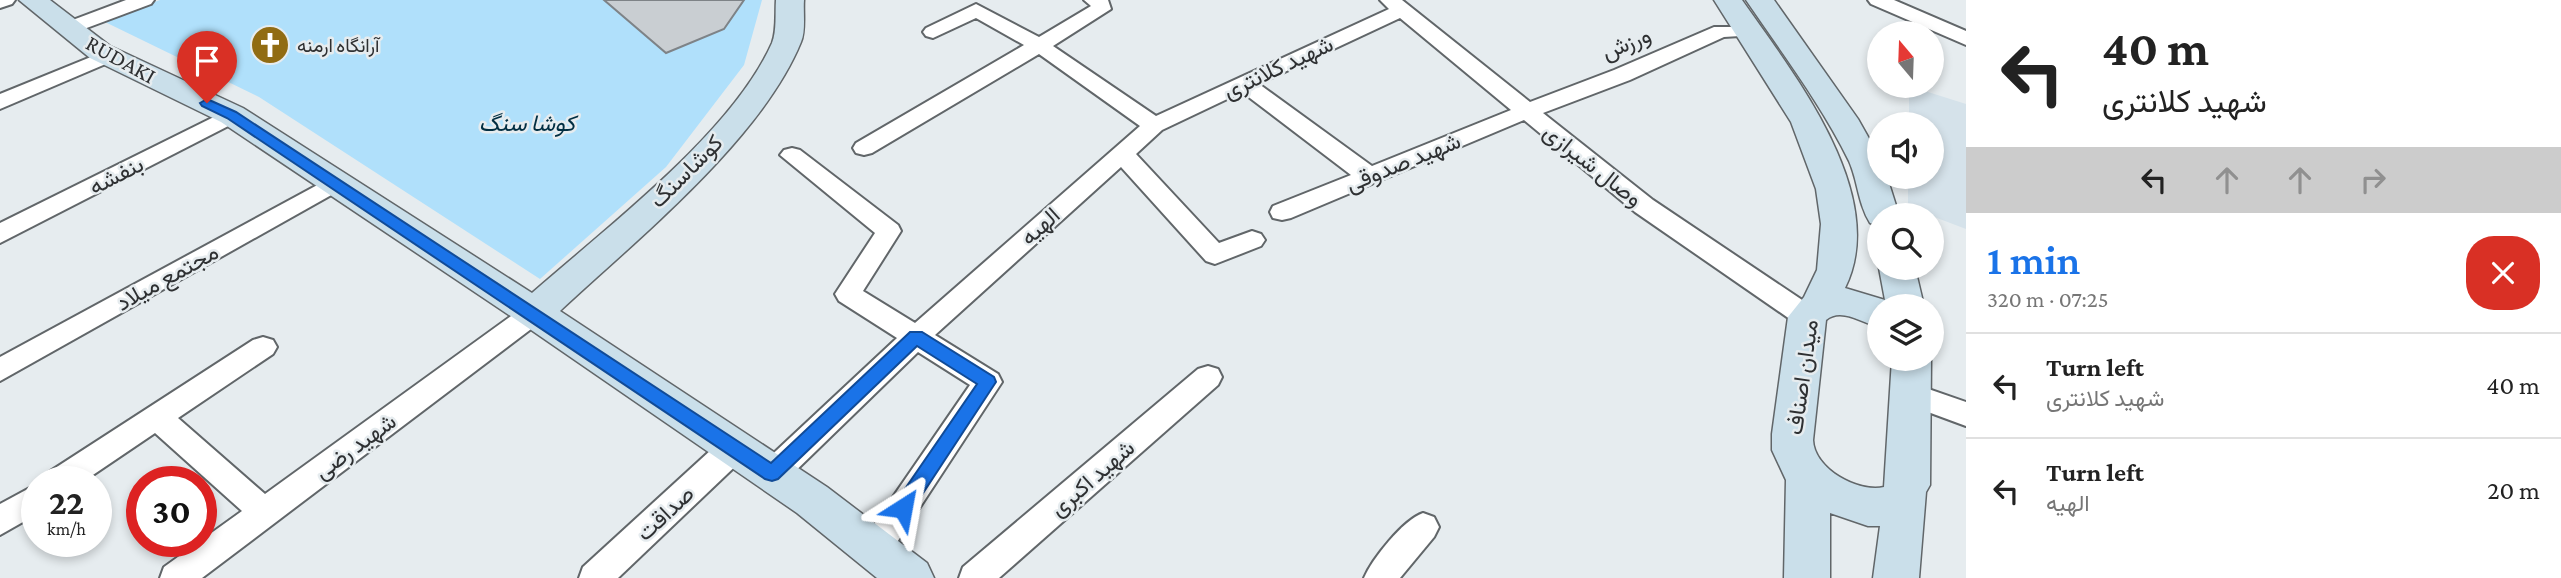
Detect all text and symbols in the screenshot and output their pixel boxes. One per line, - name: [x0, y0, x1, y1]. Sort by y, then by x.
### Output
- street label: ورزش: [1597, 21, 1655, 67]
- north arrow: [1867, 21, 1944, 98]
- map controls: [1867, 21, 1944, 371]
- text: 40 m: [2102, 21, 2209, 76]
- church icon: آرانگاه ارمنه: [249, 24, 291, 66]
- icon: left: [1987, 28, 2078, 119]
- street label: RUDAKI: [82, 29, 160, 89]
- street label: شهید کلانتری: [1219, 30, 1338, 106]
- pin: [177, 31, 237, 103]
- place label: آرانگاه ارمنه: [297, 35, 381, 57]
- icon: arrive: [188, 42, 226, 80]
- text: شهید کلانتری: [2102, 83, 2267, 119]
- park label: کوشا سنگ: [479, 110, 579, 138]
- button: sound: [1867, 112, 1944, 189]
- street label: وصال شیرازی: [1537, 118, 1648, 213]
- street label: شهید صدوقی: [1342, 127, 1465, 199]
- street label: کوشاسنگ: [644, 129, 729, 214]
- street label: بنفشه: [85, 150, 147, 200]
- icon: left: [2135, 161, 2173, 199]
- icon: ahead: [2208, 161, 2246, 199]
- icon: ahead: [2281, 161, 2319, 199]
- icon: right: [2354, 161, 2392, 199]
- street label: الهیه: [1015, 202, 1066, 252]
- button: search: [1867, 203, 1944, 280]
- text: 1 min: [1987, 236, 2080, 283]
- button: close: [2466, 236, 2540, 310]
- street label: مجتمع میلاد: [111, 238, 224, 318]
- text: 320 m · 07:25: [1987, 286, 2109, 312]
- button: layers: [1867, 294, 1944, 371]
- street label: میدان اصناف: [1781, 318, 1823, 436]
- text: Turn left: [2046, 353, 2144, 382]
- icon: left: [1987, 367, 2025, 405]
- text: 40 m: [2486, 371, 2540, 400]
- text: شهید کلانتری: [2046, 385, 2164, 411]
- street label: شهید رضی: [309, 408, 402, 486]
- street label: شهید اکبری: [1045, 434, 1141, 523]
- text: Turn left: [2046, 458, 2144, 487]
- speed limit sign: 30: [126, 466, 217, 557]
- position arrow: [866, 471, 940, 545]
- icon: left: [1987, 472, 2025, 510]
- text: 20 m: [2487, 476, 2540, 505]
- street label: صداقت: [631, 480, 699, 546]
- text: 22: [49, 483, 84, 522]
- text: الهیه: [2046, 490, 2090, 516]
- text: km/h: [47, 519, 86, 539]

